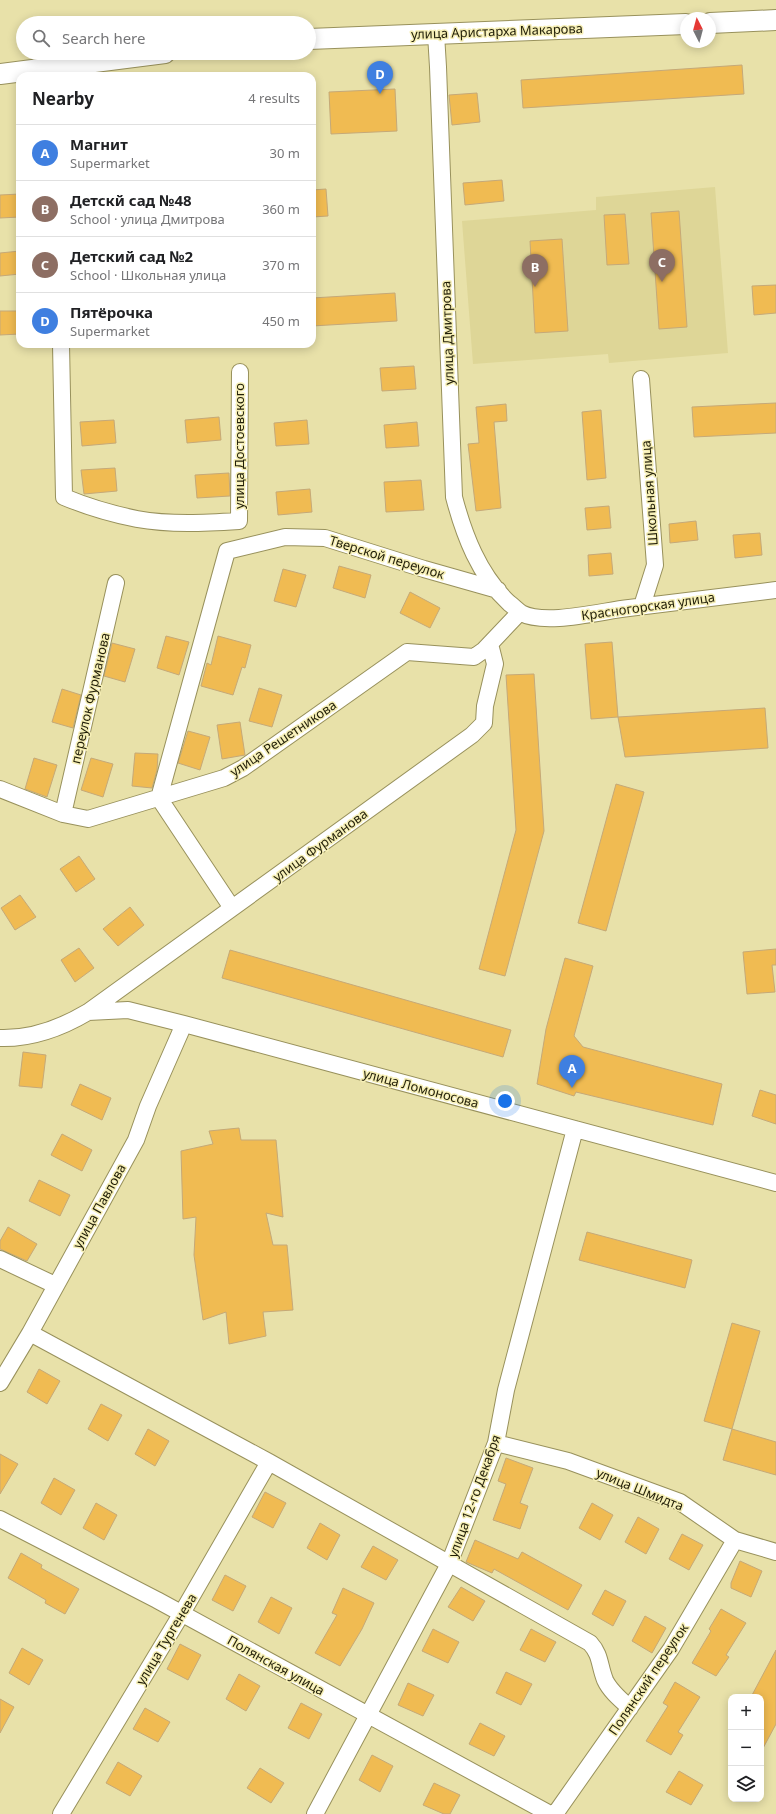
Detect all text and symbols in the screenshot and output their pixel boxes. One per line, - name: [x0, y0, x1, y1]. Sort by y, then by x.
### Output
- north arrow: [680, 12, 716, 48]
- search box: [16, 16, 316, 60]
- street label: улица Аристарха Макарова: [411, 19, 583, 43]
- icon: search: [30, 27, 52, 49]
- text: Search here: [62, 28, 145, 48]
- pin: D: [367, 61, 393, 94]
- text: Nearby: [32, 87, 94, 110]
- text: 4 results: [248, 89, 300, 107]
- text: Магнит: [70, 134, 128, 154]
- text: A: [41, 144, 50, 162]
- text: 30 m: [270, 144, 300, 162]
- text: Supermarket: [70, 154, 150, 172]
- text: Детскй сад №48: [70, 190, 192, 210]
- text: B: [41, 200, 49, 218]
- text: 360 m: [262, 200, 300, 218]
- text: School · улица Дмитрова: [70, 210, 225, 228]
- text: Детский сад №2: [70, 246, 193, 266]
- pin: C: [649, 249, 675, 282]
- pin: B: [522, 254, 548, 287]
- text: C: [41, 256, 49, 274]
- text: 370 m: [262, 256, 300, 274]
- text: School · Школьная улица: [70, 266, 226, 284]
- street label: улица Дмитрова: [436, 281, 458, 385]
- text: Пятёрочка: [70, 302, 153, 322]
- text: D: [40, 312, 50, 330]
- text: 450 m: [262, 312, 300, 330]
- text: Supermarket: [70, 322, 150, 340]
- street label: улица Достоевского: [230, 383, 248, 509]
- street label: Школьная улица: [636, 440, 662, 546]
- street label: Тверской переулок: [327, 531, 447, 583]
- street label: Красногорская улица: [580, 588, 716, 624]
- street label: переулок Фурманова: [66, 631, 114, 765]
- street label: улица Решетникова: [226, 696, 340, 780]
- street label: улица Фурманова: [269, 805, 371, 885]
- pin: A: [559, 1055, 585, 1088]
- street label: улица Ломоносова: [361, 1064, 481, 1112]
- your location: [495, 1091, 515, 1111]
- street label: улица Павлова: [68, 1160, 130, 1252]
- street label: улица 12-го Декабря: [443, 1432, 505, 1560]
- street label: улица Шмидта: [594, 1463, 686, 1515]
- street label: улица Тургенева: [131, 1590, 201, 1688]
- street label: Полянский переулок: [604, 1620, 692, 1738]
- street label: Полянская улица: [224, 1631, 328, 1699]
- map controls: [728, 1694, 764, 1802]
- button: +: [728, 1694, 764, 1730]
- button: −: [728, 1730, 764, 1766]
- button: layers: [728, 1766, 764, 1802]

